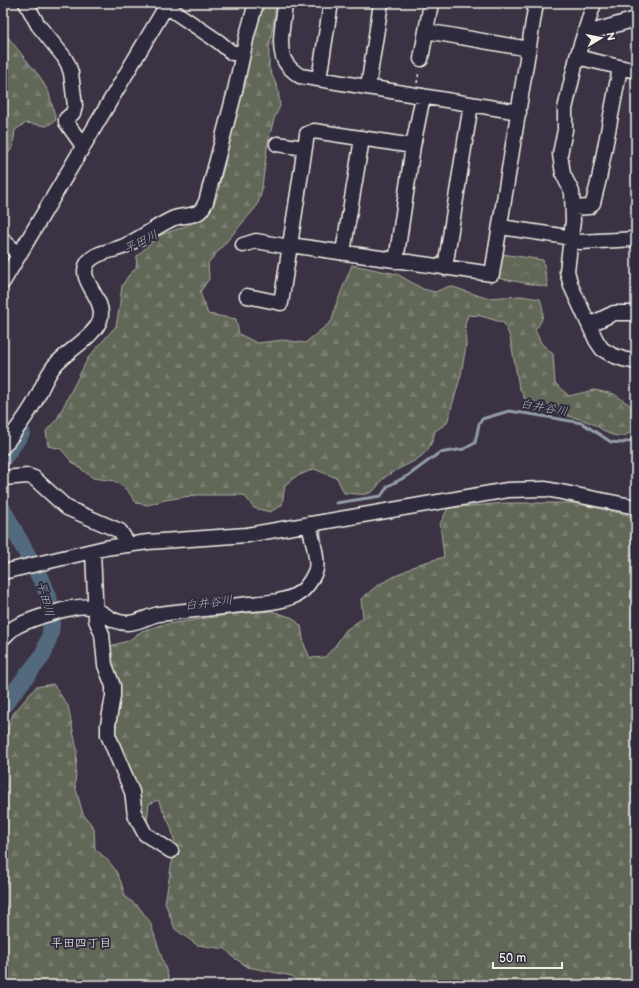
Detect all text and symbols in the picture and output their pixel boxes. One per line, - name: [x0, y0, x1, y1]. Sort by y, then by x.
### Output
- north arrow: [581, 18, 621, 58]
- text: N: [603, 31, 617, 42]
- water label: 平田川: [122, 227, 160, 257]
- water label: 白井谷川: [519, 396, 569, 420]
- water label: 平田川: [33, 580, 57, 618]
- water label: 白井谷川: [184, 593, 234, 613]
- district label: 平田四丁目: [51, 936, 111, 951]
- scale bar: [493, 944, 562, 970]
- text: 50 m: [499, 951, 526, 966]

